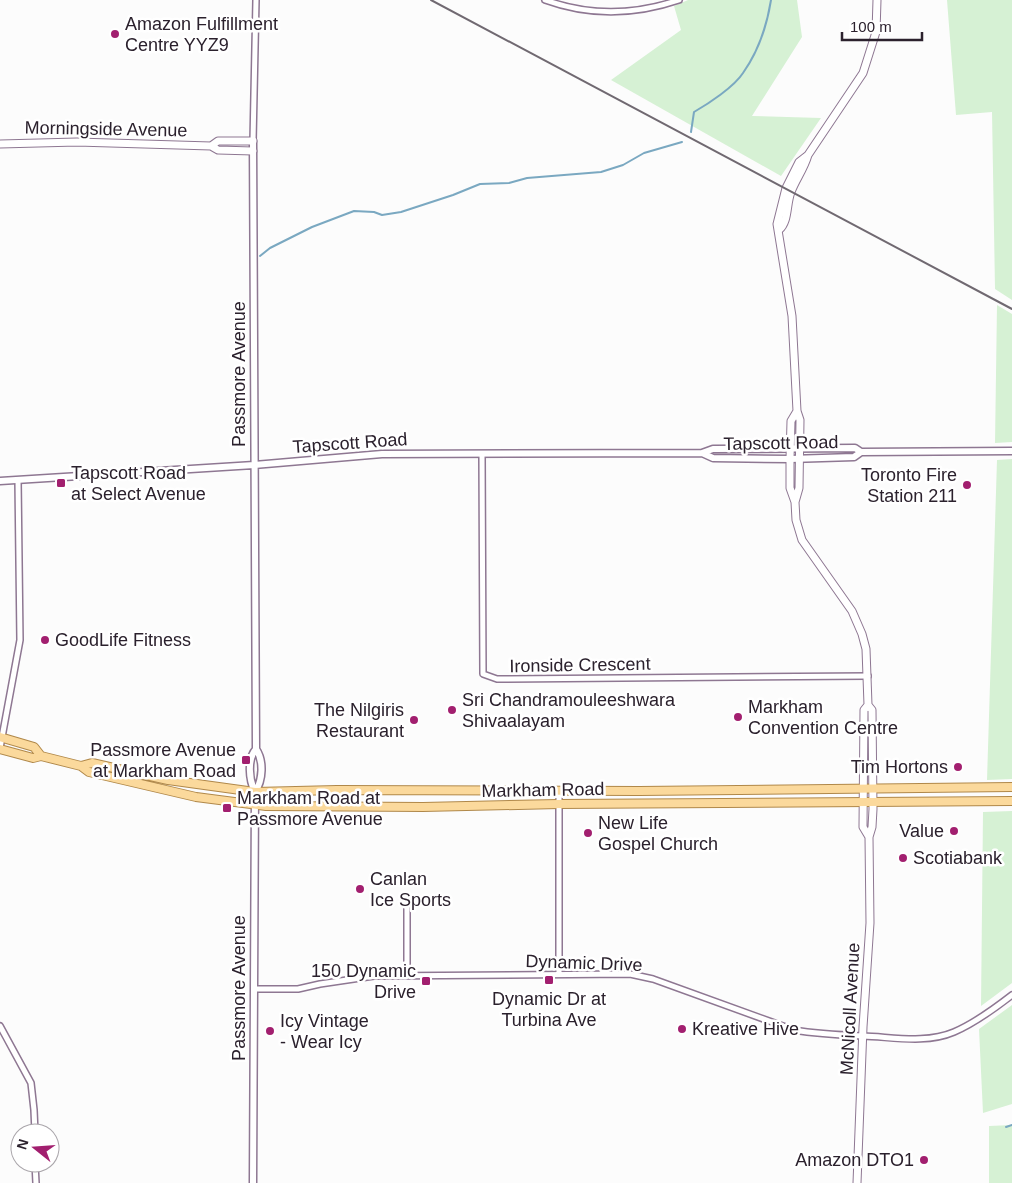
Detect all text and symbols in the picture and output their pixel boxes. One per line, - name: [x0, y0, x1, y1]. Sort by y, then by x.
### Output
- scale bar: [842, 10, 922, 42]
- place label: Amazon Fulfillment Centre YYZ9: [125, 14, 278, 55]
- text: 100 m: [850, 18, 892, 35]
- marker: Amazon Fulfillment Centre YYZ9: [109, 28, 121, 40]
- street label: Morningside Avenue: [24, 118, 188, 140]
- street label: Passmore Avenue: [229, 301, 249, 447]
- street label: Tapscott Road: [292, 429, 408, 457]
- street label: Tapscott Road: [723, 432, 839, 454]
- place label: Tapscott Road at Select Avenue: [71, 463, 206, 504]
- place label: Toronto Fire Station 211: [861, 465, 957, 506]
- marker: Tapscott Road at Select Avenue: [55, 477, 67, 489]
- marker: Toronto Fire Station 211: [961, 479, 973, 491]
- place label: GoodLife Fitness: [55, 630, 191, 650]
- marker: GoodLife Fitness: [39, 634, 51, 646]
- street label: Ironside Crescent: [509, 654, 651, 676]
- place label: Sri Chandramouleeshwara Shivaalayam: [462, 690, 676, 731]
- place label: Markham Convention Centre: [748, 697, 898, 738]
- place label: The Nilgiris Restaurant: [314, 700, 404, 741]
- marker: Sri Chandramouleeshwara Shivaalayam: [446, 704, 458, 716]
- marker: Markham Convention Centre: [732, 711, 744, 723]
- marker: The Nilgiris Restaurant: [408, 714, 420, 726]
- place label: Passmore Avenue at Markham Road: [90, 740, 236, 781]
- marker: Passmore Avenue at Markham Road: [240, 754, 252, 766]
- place label: Tim Hortons: [851, 757, 948, 777]
- marker: Tim Hortons: [952, 761, 964, 773]
- street label: Markham Road: [481, 779, 605, 801]
- place label: Markham Road at Passmore Avenue: [237, 788, 383, 829]
- marker: Markham Road at Passmore Avenue: [221, 802, 233, 814]
- place label: New Life Gospel Church: [598, 813, 718, 854]
- place label: Value: [899, 821, 944, 841]
- marker: Value: [948, 825, 960, 837]
- marker: New Life Gospel Church: [582, 827, 594, 839]
- place label: Scotiabank: [913, 848, 1003, 868]
- marker: Scotiabank: [897, 852, 909, 864]
- place label: Canlan Ice Sports: [370, 869, 451, 910]
- marker: Canlan Ice Sports: [354, 883, 366, 895]
- street label: Passmore Avenue: [229, 915, 249, 1061]
- street label: McNicoll Avenue: [837, 942, 863, 1076]
- street label: Dynamic Drive: [525, 951, 643, 975]
- place label: 150 Dynamic Drive: [311, 961, 416, 1002]
- marker: Dynamic Dr at Turbina Ave: [543, 974, 555, 986]
- marker: 150 Dynamic Drive: [420, 975, 432, 987]
- place label: Dynamic Dr at Turbina Ave: [492, 989, 606, 1030]
- place label: Icy Vintage - Wear Icy: [280, 1011, 369, 1052]
- place label: Kreative Hive: [692, 1019, 799, 1039]
- marker: Kreative Hive: [676, 1023, 688, 1035]
- marker: Icy Vintage - Wear Icy: [264, 1025, 276, 1037]
- north arrow: [10, 1123, 60, 1173]
- text: N: [13, 1137, 32, 1151]
- place label: Amazon DTO1: [795, 1150, 914, 1170]
- marker: Amazon DTO1: [918, 1154, 930, 1166]

